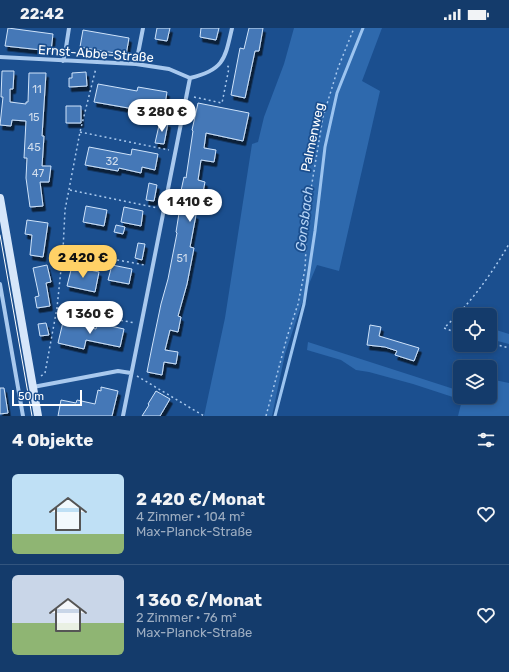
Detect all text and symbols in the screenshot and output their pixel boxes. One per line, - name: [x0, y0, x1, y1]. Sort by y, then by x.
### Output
- text: 22:42: [20, 5, 64, 23]
- street label: Ernst-Abbe-Straße: [38, 42, 154, 65]
- house number: 11: [32, 83, 42, 96]
- pin: 3 280 €: [125, 99, 199, 133]
- street label: Palmenweg: [298, 101, 328, 173]
- text: 3 280 €: [137, 104, 187, 119]
- house number: 15: [28, 111, 40, 124]
- house number: 45: [27, 141, 41, 154]
- house number: 32: [105, 155, 119, 168]
- house number: 47: [32, 167, 44, 180]
- water label: Gonsbach: [292, 185, 317, 253]
- pin: 1 410 €: [153, 189, 227, 223]
- text: 1 410 €: [167, 194, 213, 209]
- pin: 2 420 €: [46, 245, 120, 279]
- text: 2 420 €: [58, 250, 108, 265]
- house number: 51: [176, 252, 188, 265]
- pin: 1 360 €: [53, 301, 127, 335]
- text: 1 360 €: [66, 306, 114, 321]
- map controls: [453, 308, 497, 404]
- button: locate: [453, 308, 497, 352]
- button: layers: [453, 360, 497, 404]
- scale bar: [12, 388, 82, 407]
- text: 50 m: [18, 390, 44, 403]
- icon: filters: [475, 429, 497, 451]
- text: 4 Objekte: [12, 430, 93, 450]
- text: 2 420 €/Monat: [136, 489, 265, 509]
- icon: home: [44, 490, 92, 538]
- icon: heart: [475, 503, 497, 525]
- text: 4 Zimmer · 104 m²: [136, 509, 245, 524]
- text: Max-Planck-Straße: [136, 524, 252, 539]
- text: 1 360 €/Monat: [136, 590, 262, 610]
- icon: home: [44, 591, 92, 639]
- icon: heart: [475, 604, 497, 626]
- text: 2 Zimmer · 76 m²: [136, 610, 237, 625]
- text: Max-Planck-Straße: [136, 625, 252, 640]

